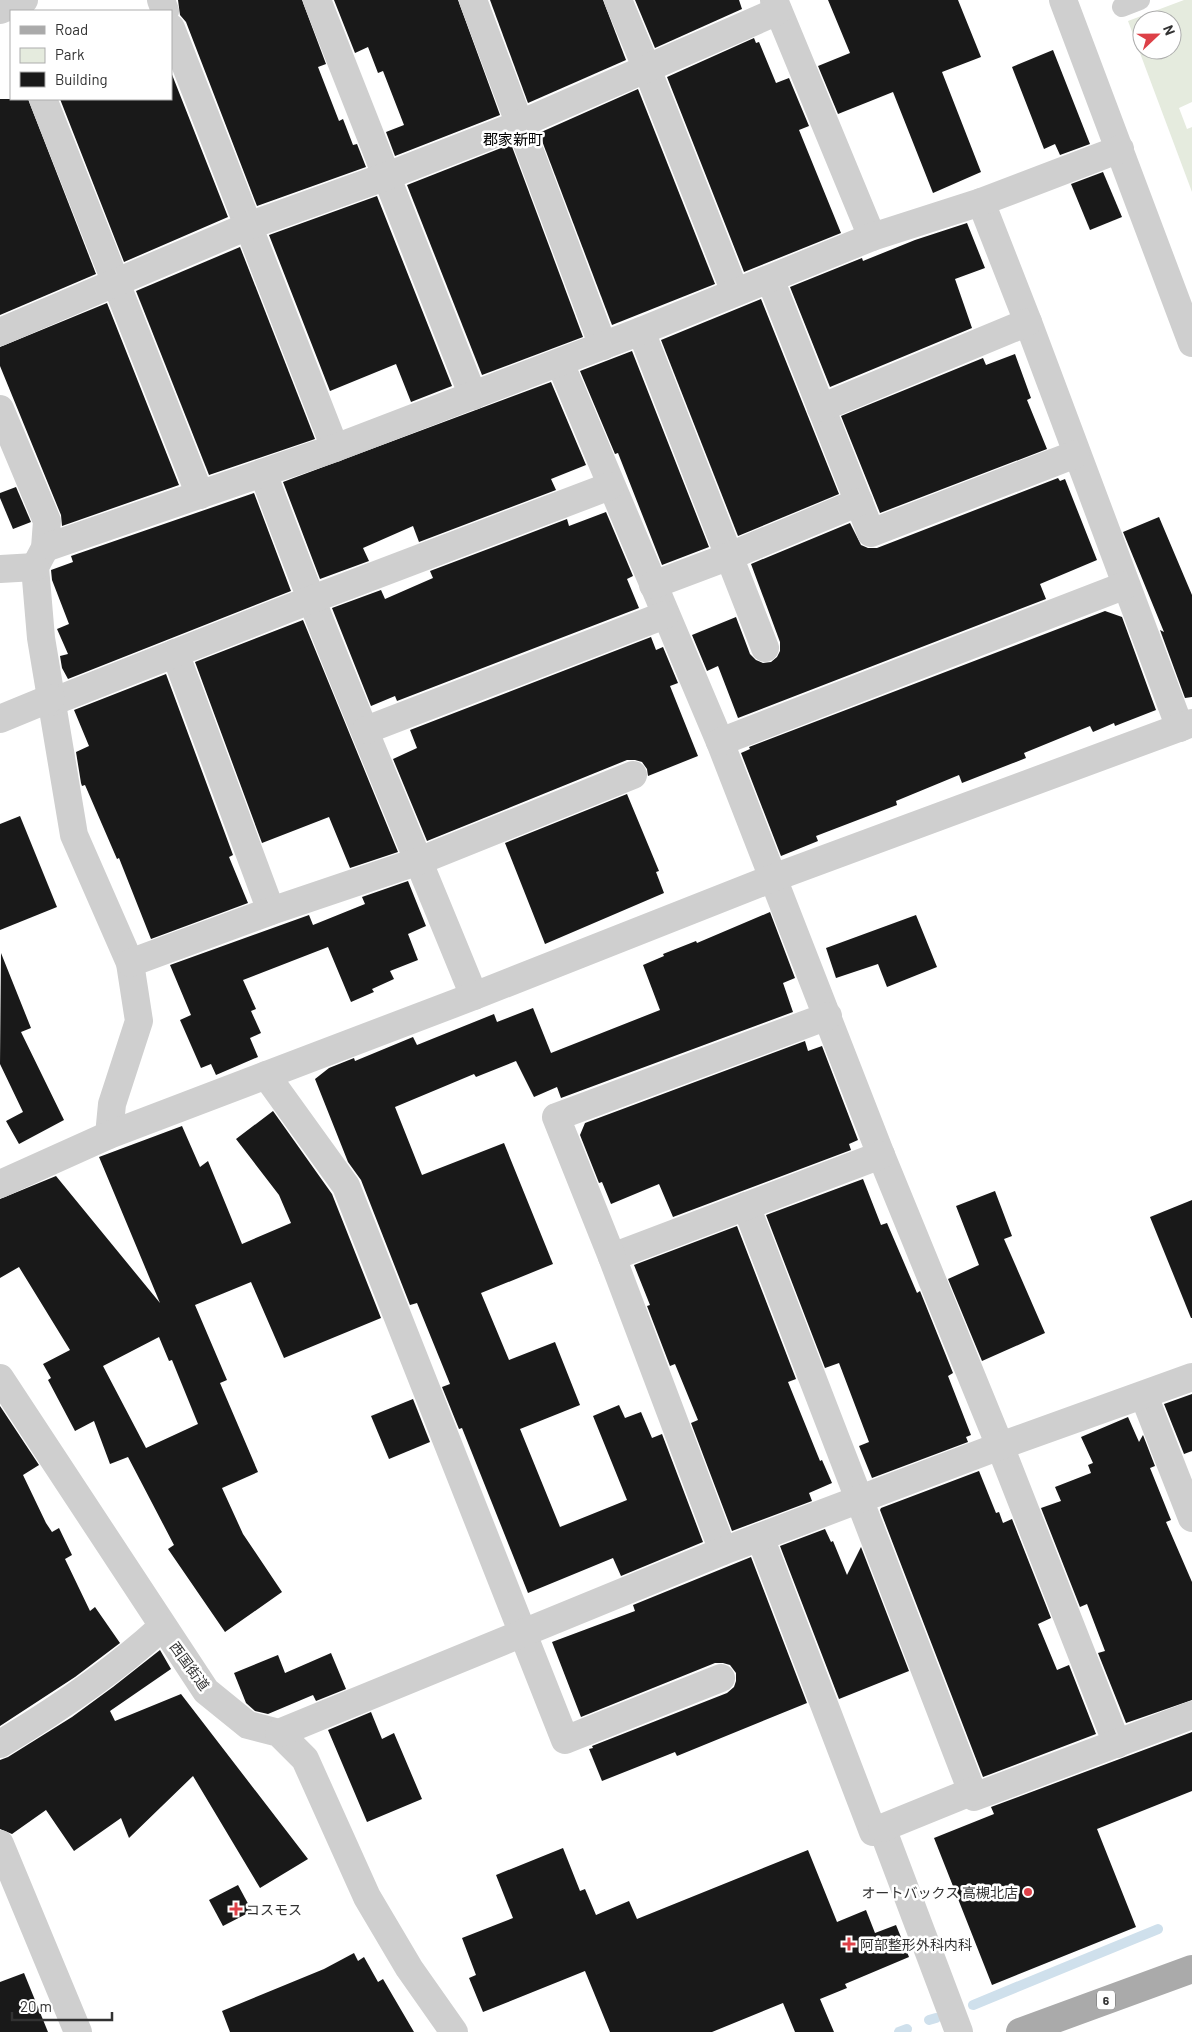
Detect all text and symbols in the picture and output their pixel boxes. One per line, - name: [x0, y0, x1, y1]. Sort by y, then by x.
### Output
- legend: [10, 10, 172, 100]
- north arrow: [1132, 10, 1182, 60]
- text: Road: [55, 20, 88, 38]
- text: N: [1160, 22, 1179, 37]
- text: Park: [55, 45, 85, 63]
- text: Building: [55, 70, 108, 88]
- district label: 郡家新町: [483, 130, 543, 148]
- street label: 西国街道: [167, 1638, 213, 1694]
- place label: オートバックス 高槻北店: [862, 1884, 1018, 1901]
- marker: オートバックス 高槻北店: [1022, 1886, 1034, 1898]
- place label: コスモス: [246, 1901, 302, 1918]
- marker: コスモス: [230, 1903, 242, 1915]
- place label: 阿部整形外科内科: [860, 1936, 972, 1953]
- marker: 阿部整形外科内科: [842, 1937, 856, 1951]
- scale bar: [12, 1990, 112, 2022]
- road number: 6: [1097, 1990, 1115, 2010]
- text: 20 m: [20, 1997, 52, 2015]

